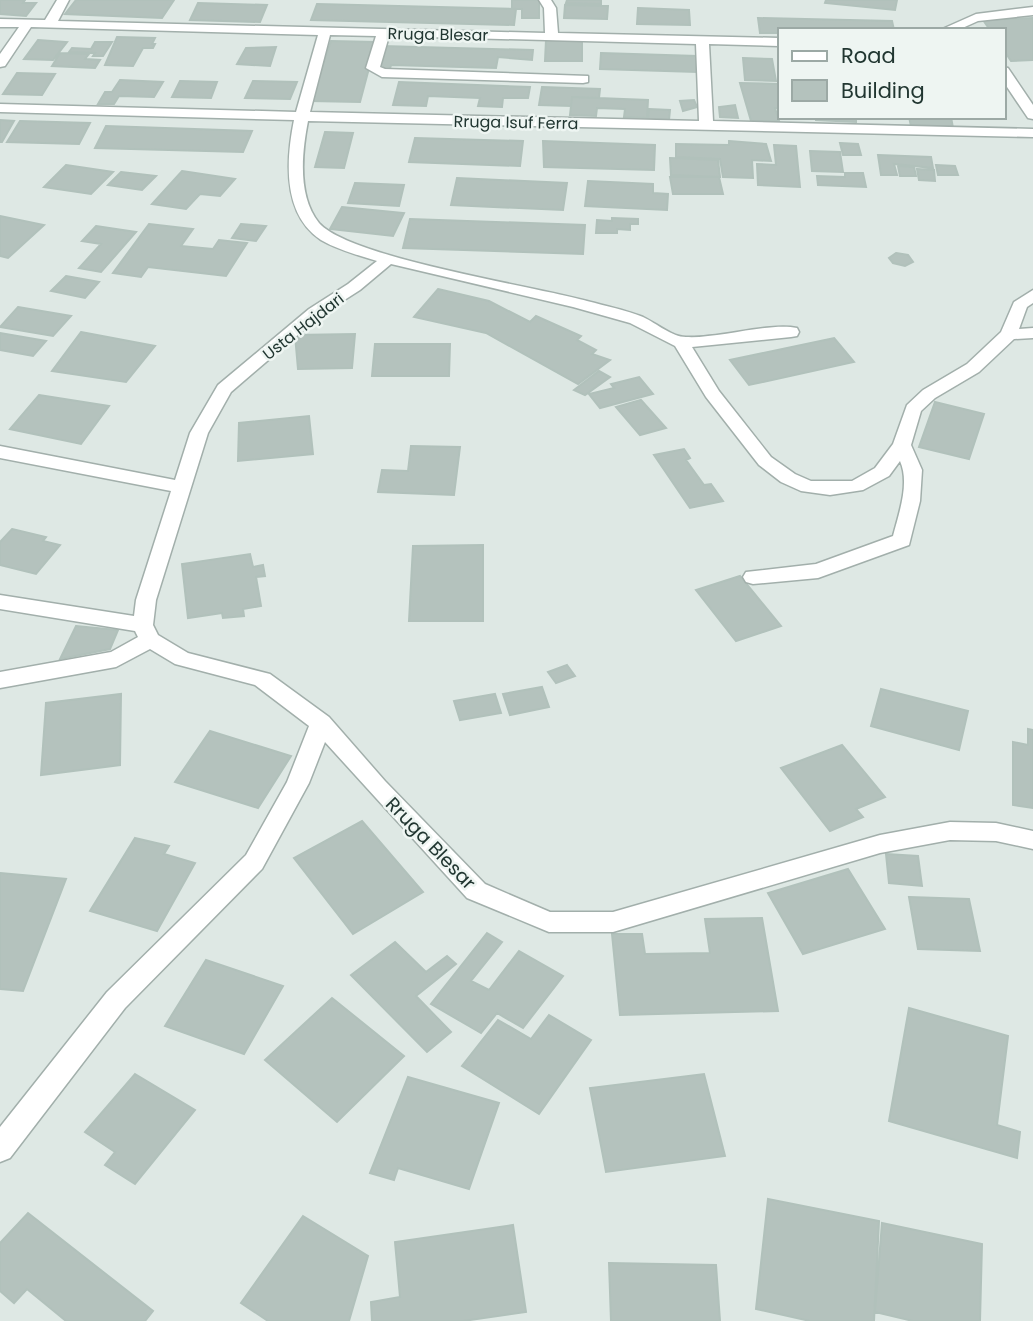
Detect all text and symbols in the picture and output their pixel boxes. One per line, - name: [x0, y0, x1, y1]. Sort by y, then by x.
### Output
- street label: Rruga Blesar: [387, 22, 489, 47]
- legend: [778, 28, 1005, 119]
- text: Road: [841, 41, 896, 70]
- text: Building: [841, 76, 925, 105]
- street label: Rruga Isuf Ferra: [453, 110, 579, 135]
- street label: Usta Hajdari: [258, 287, 349, 365]
- street label: Rruga Blesar: [379, 791, 482, 896]

